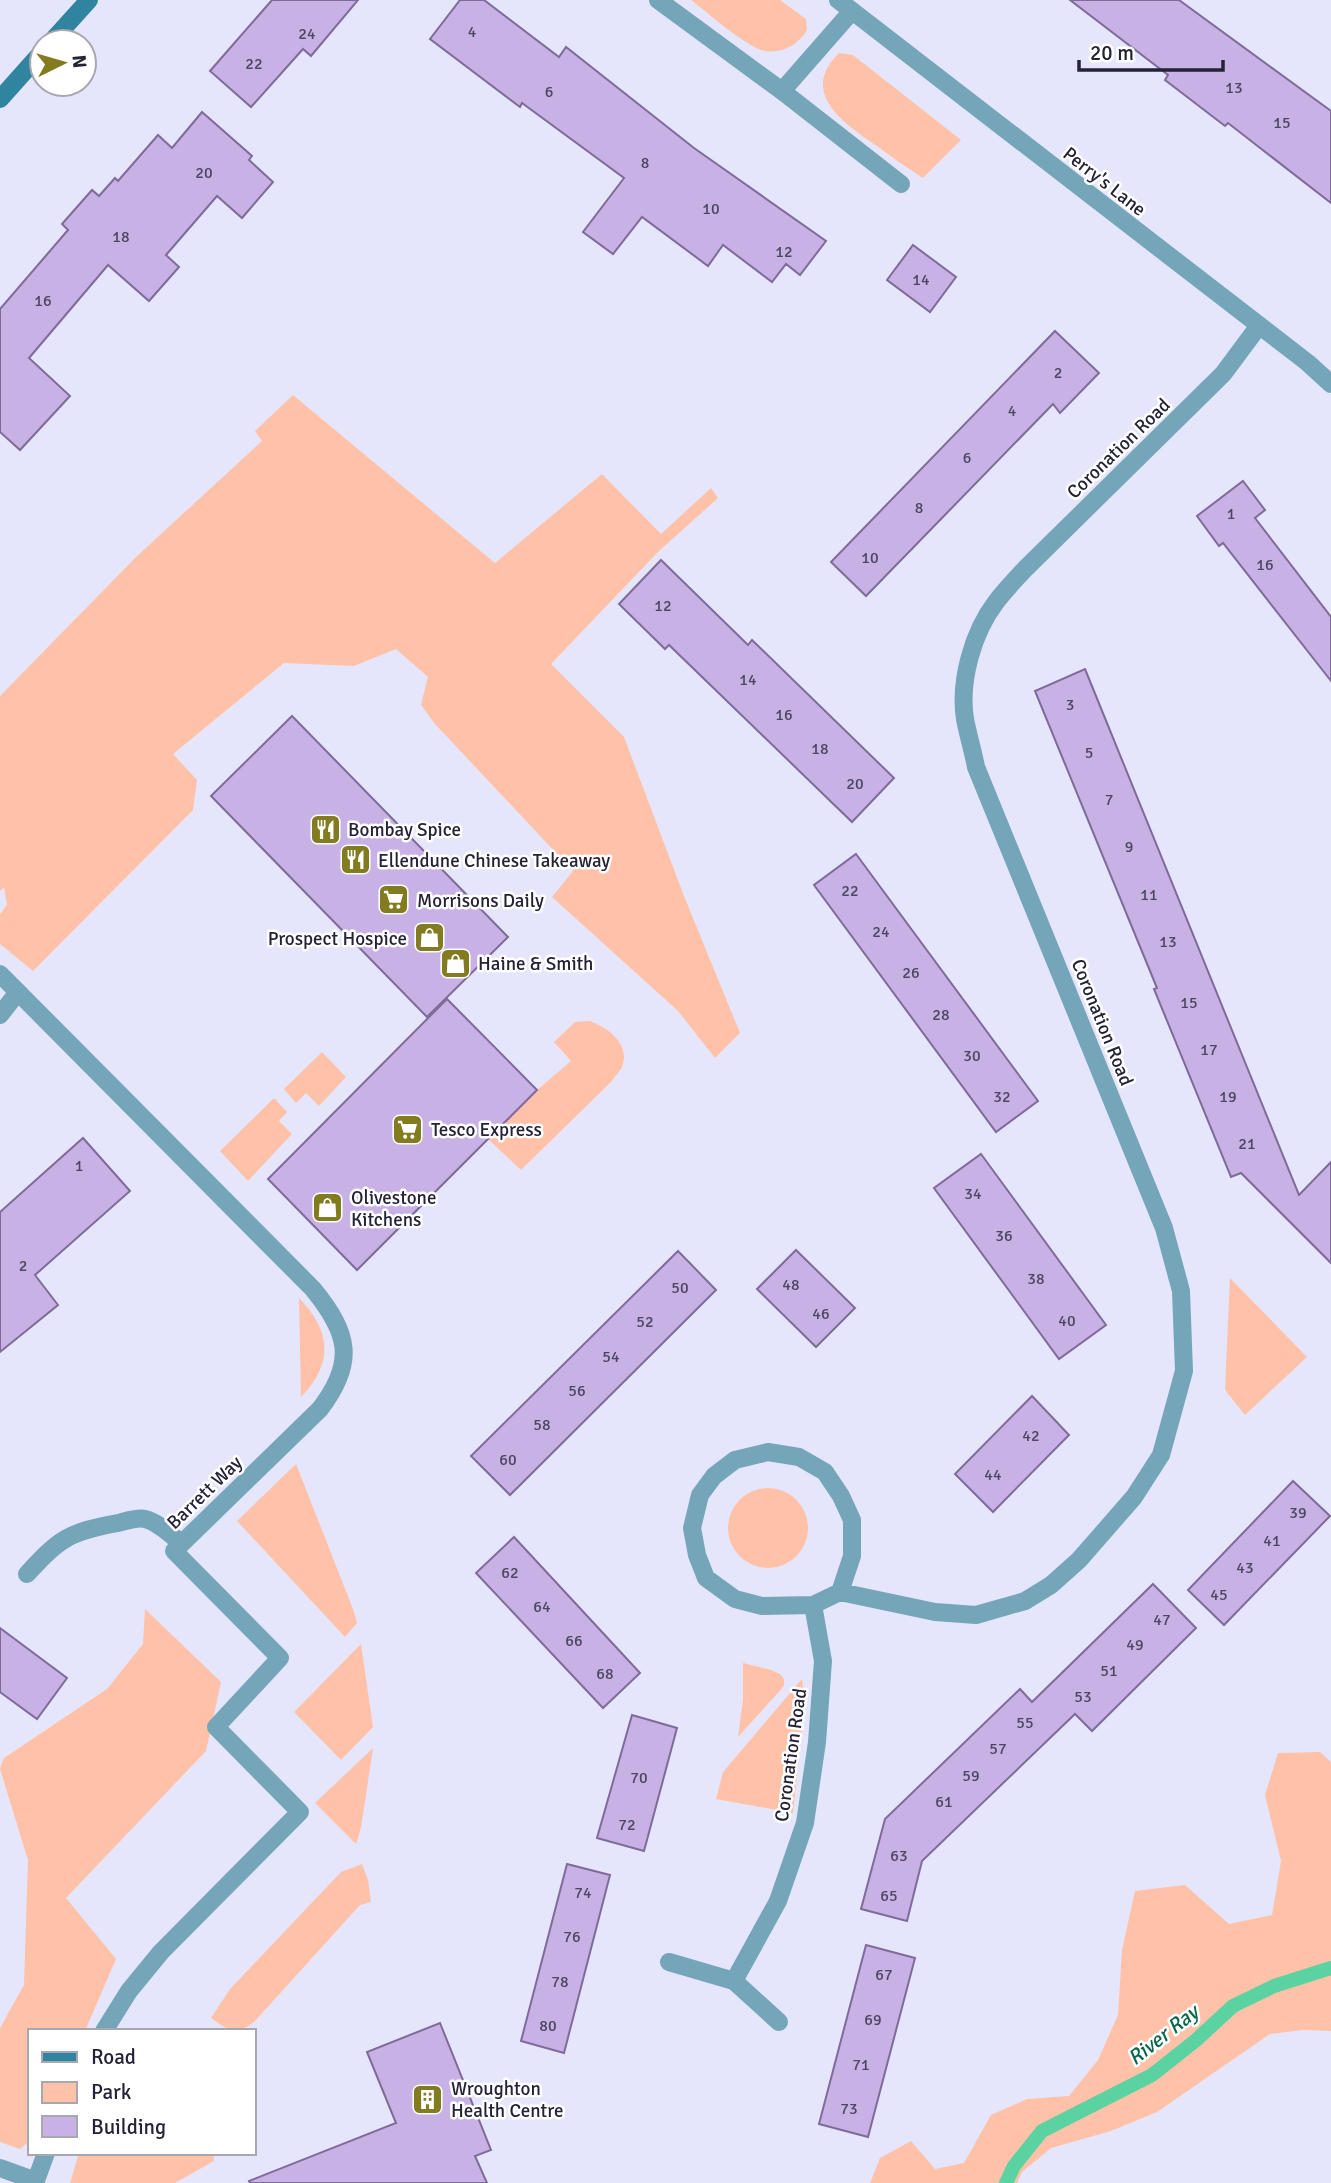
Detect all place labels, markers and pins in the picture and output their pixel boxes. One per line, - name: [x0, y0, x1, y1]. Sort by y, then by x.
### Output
- restaurant icon: Bombay Spice: [308, 812, 342, 846]
- place label: Bombay Spice: [348, 818, 461, 842]
- restaurant icon: Ellendune Chinese Takeaway: [338, 843, 372, 877]
- place label: Ellendune Chinese Takeaway: [378, 849, 610, 873]
- supermarket icon: Morrisons Daily: [377, 883, 411, 917]
- place label: Morrisons Daily: [417, 889, 544, 913]
- shop icon: Prospect Hospice: [413, 921, 447, 955]
- place label: Prospect Hospice: [268, 927, 407, 951]
- shop icon: Haine & Smith: [438, 946, 472, 980]
- place label: Haine & Smith: [478, 952, 593, 976]
- supermarket icon: Tesco Express: [391, 1112, 425, 1146]
- place label: Tesco Express: [431, 1118, 542, 1142]
- place label: Olivestone Kitchens: [351, 1186, 436, 1232]
- shop icon: Olivestone Kitchens: [311, 1191, 345, 1225]
- place label: Wroughton Health Centre: [451, 2077, 563, 2123]
- building icon: Wroughton Health Centre: [411, 2082, 445, 2116]

